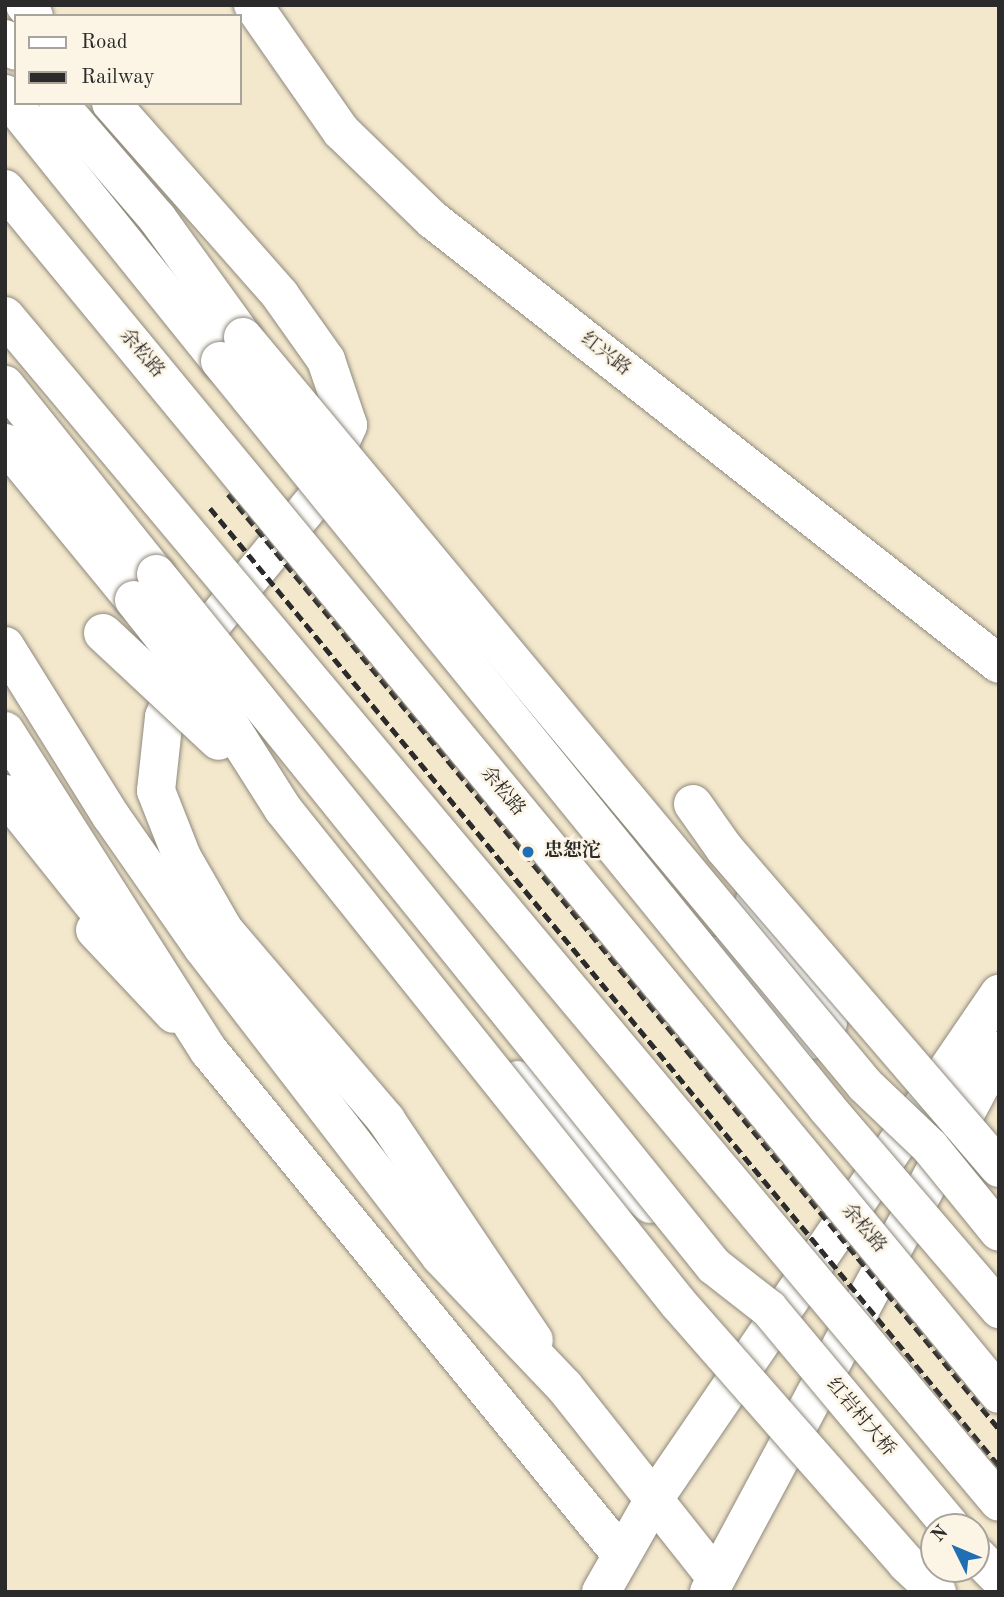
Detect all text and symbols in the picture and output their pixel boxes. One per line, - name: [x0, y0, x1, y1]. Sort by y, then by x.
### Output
- legend: [14, 14, 242, 105]
- text: Road: [81, 32, 128, 53]
- text: Railway: [81, 67, 155, 88]
- street label: 余松路: [114, 325, 168, 383]
- street label: 红兴路: [576, 328, 634, 382]
- street label: 余松路: [475, 763, 529, 821]
- place label: 忠恕沱: [544, 841, 601, 863]
- marker: 忠恕沱: [518, 842, 538, 862]
- street label: 余松路: [836, 1200, 890, 1258]
- street label: 红岩村大桥: [821, 1374, 899, 1462]
- north arrow: [920, 1513, 990, 1583]
- text: N: [929, 1523, 953, 1546]

